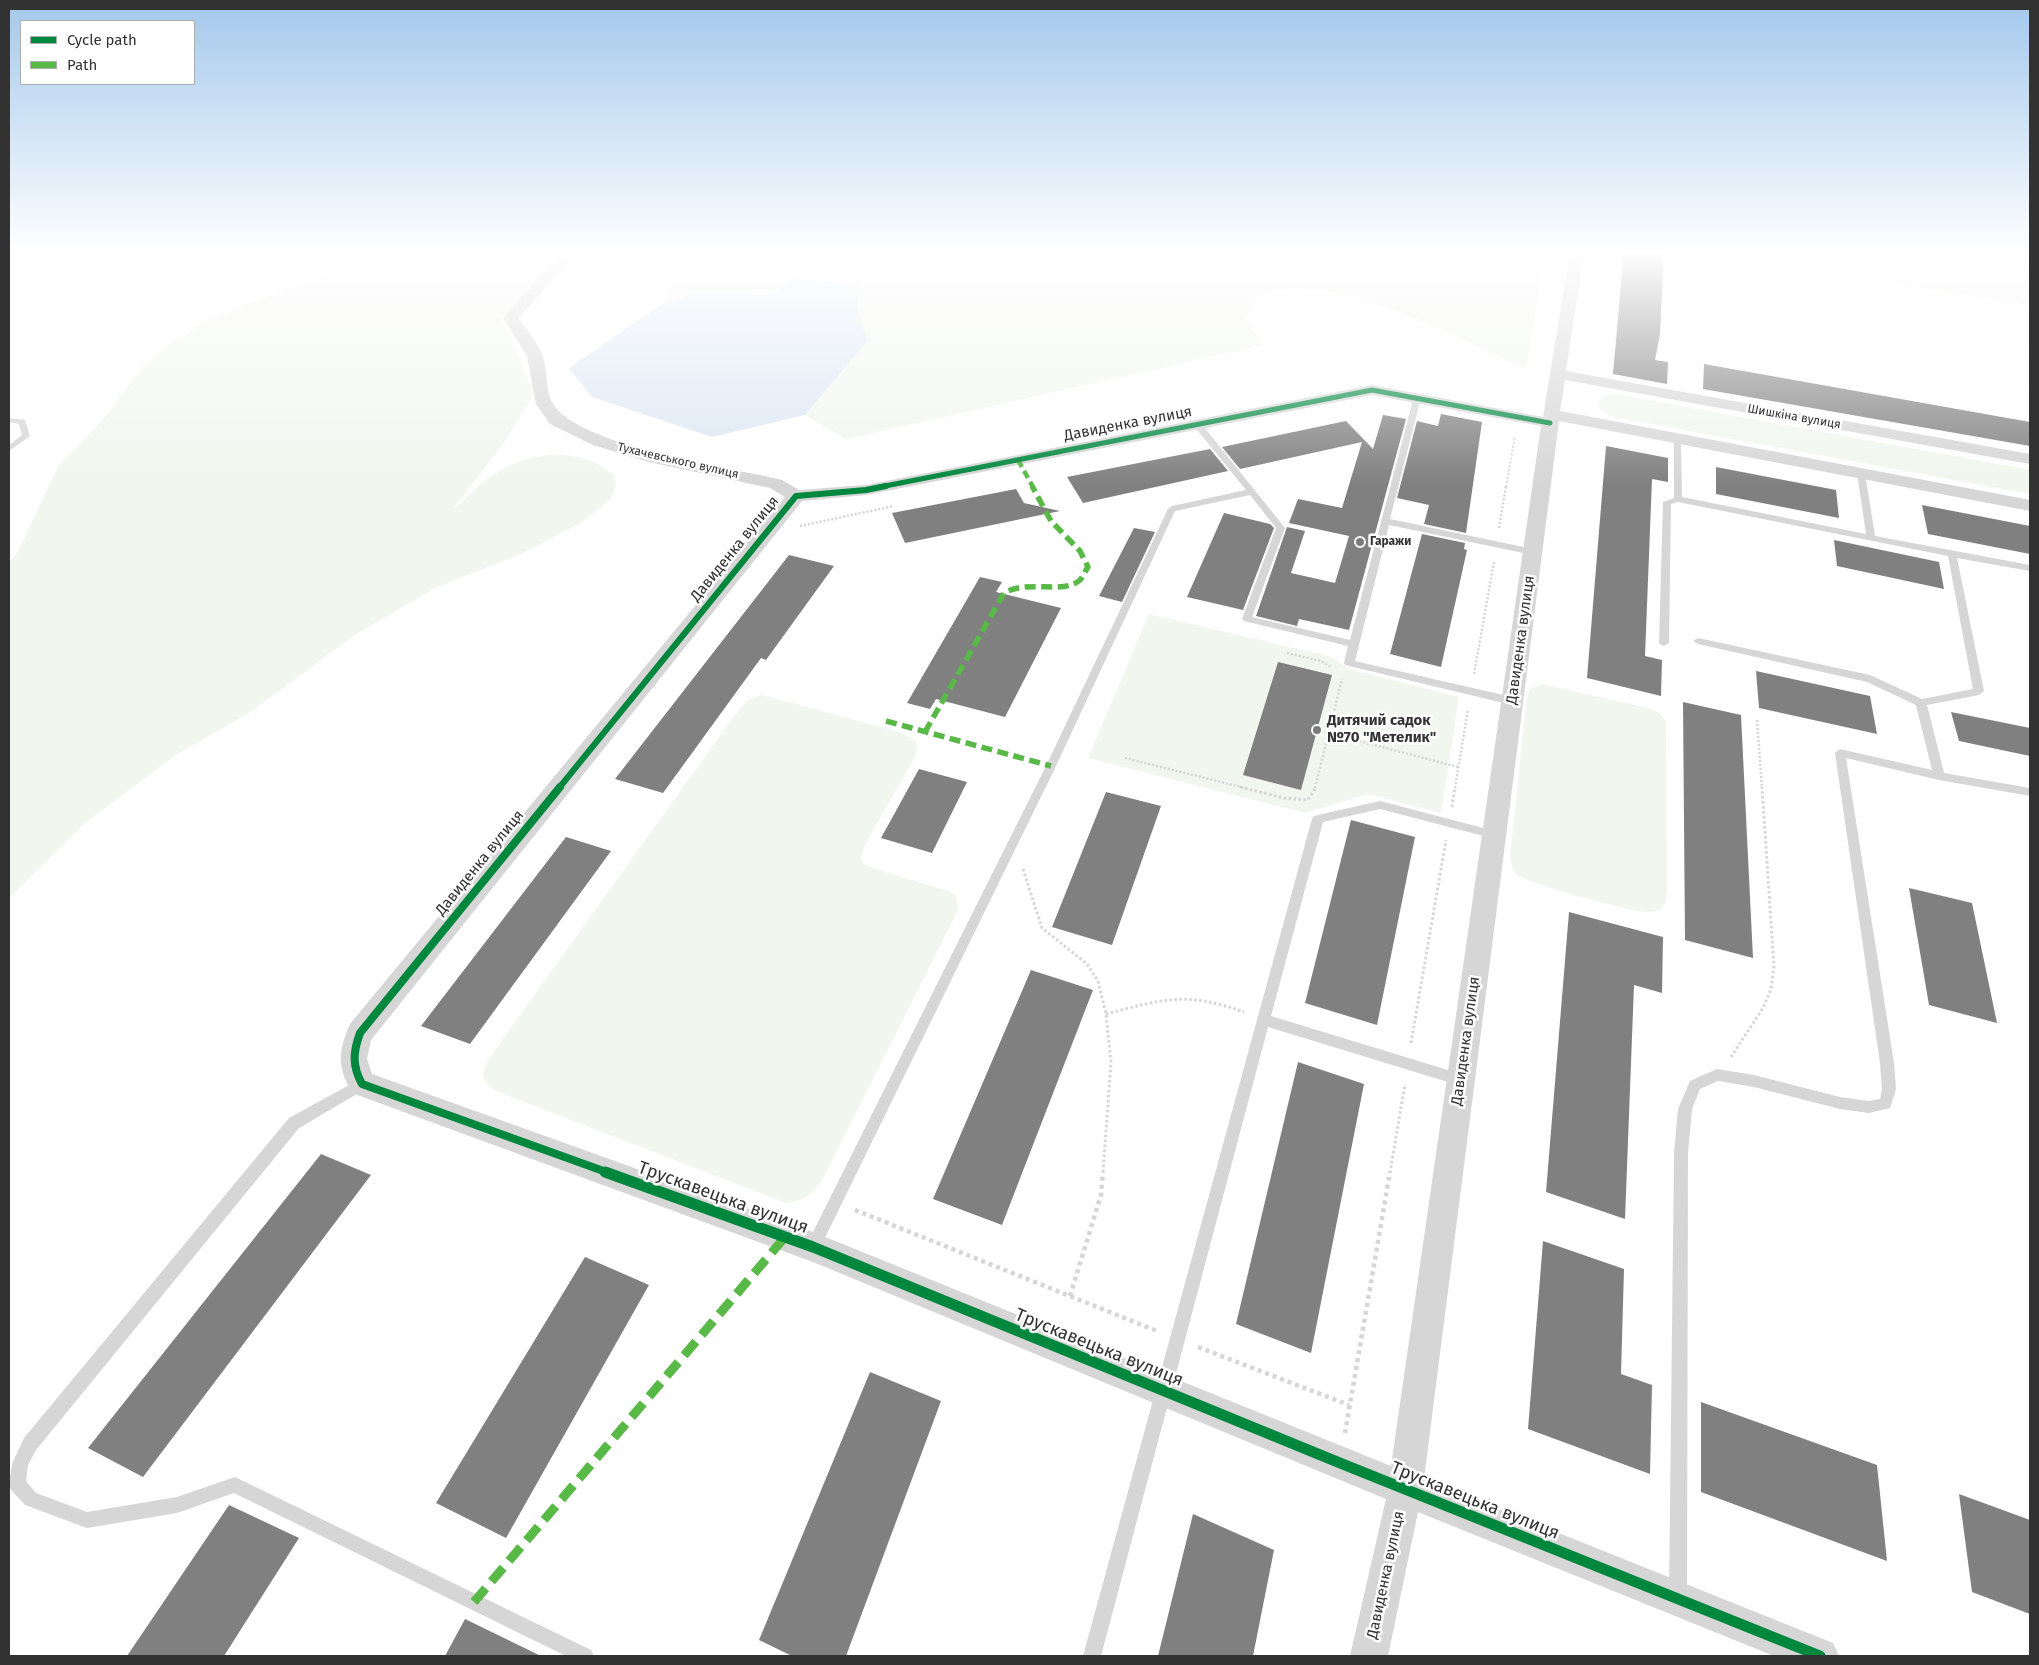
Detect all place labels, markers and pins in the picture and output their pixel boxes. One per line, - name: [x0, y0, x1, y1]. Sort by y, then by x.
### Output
- place label: Гаражи: [1370, 535, 1411, 549]
- marker: Гаражи: [1354, 536, 1366, 548]
- place label: Дитячий садок №70 "Метелик": [1327, 712, 1436, 747]
- marker: Дитячий садок №70 "Метелик": [1311, 724, 1323, 736]

